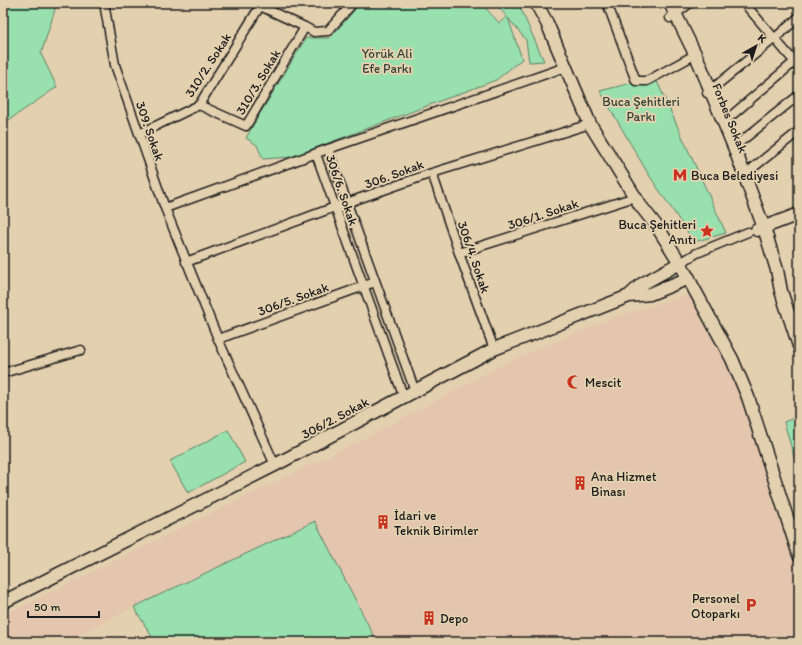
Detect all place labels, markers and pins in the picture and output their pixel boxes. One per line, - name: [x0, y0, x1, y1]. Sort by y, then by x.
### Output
- metro station icon: Buca Belediyesi: [672, 167, 688, 183]
- place label: Buca Belediyesi: [691, 168, 778, 183]
- place label: Buca Şehitleri Anıtı: [618, 217, 696, 247]
- place icon: Buca Şehitleri Anıtı: [699, 223, 715, 239]
- mosque icon: Mescit: [566, 374, 582, 390]
- place label: Mescit: [585, 375, 621, 390]
- place label: Ana Hizmet Binası: [591, 469, 657, 499]
- building icon: Ana Hizmet Binası: [572, 475, 588, 491]
- place label: İdari ve Teknik Birimler: [394, 508, 479, 538]
- building icon: İdari ve Teknik Birimler: [375, 514, 391, 530]
- place label: Personel Otoparkı: [691, 591, 740, 621]
- parking icon: Personel Otoparkı: [743, 597, 759, 613]
- building icon: Depo: [421, 610, 437, 626]
- place label: Depo: [440, 611, 469, 626]

